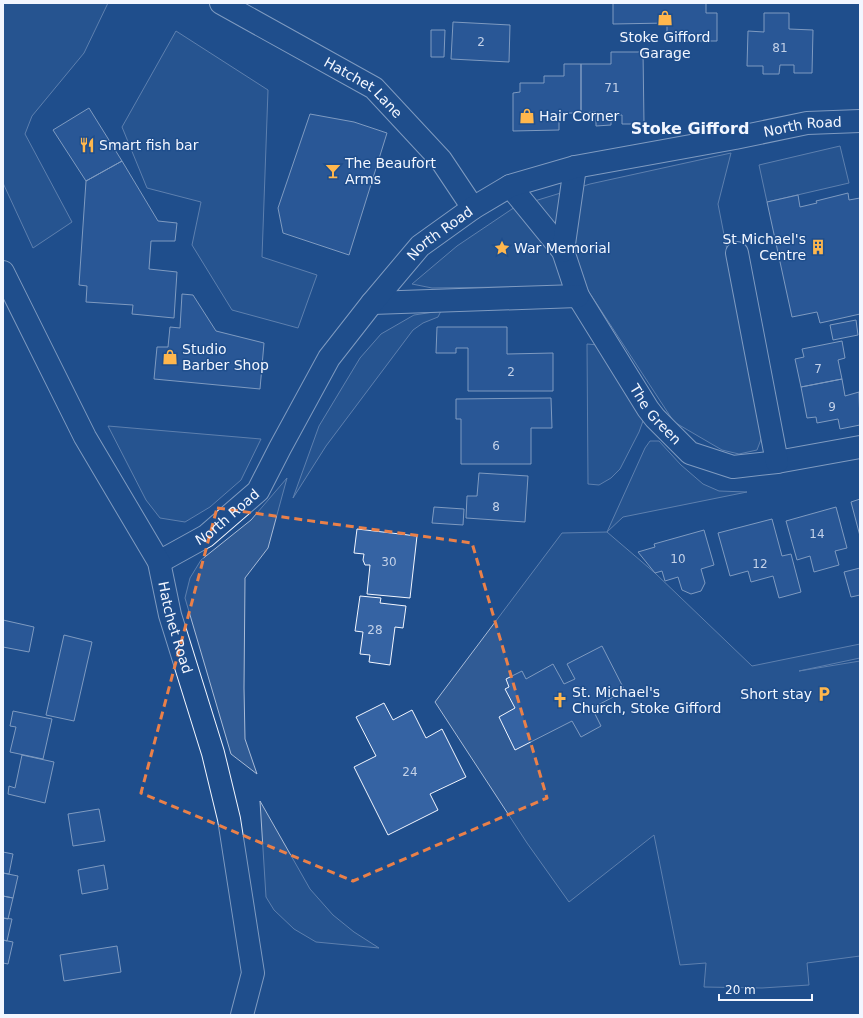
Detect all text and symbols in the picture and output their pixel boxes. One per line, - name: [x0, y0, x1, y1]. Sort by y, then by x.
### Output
- shop icon: Stoke Gifford Garage: [656, 9, 674, 27]
- place label: Stoke Gifford Garage: [620, 29, 710, 61]
- house number: 2: [477, 35, 485, 49]
- house number: 81: [772, 41, 788, 55]
- street label: Hatchet Lane: [321, 54, 406, 121]
- house number: 71: [604, 81, 620, 95]
- shop icon: Hair Corner: [518, 107, 536, 125]
- place label: Hair Corner: [539, 108, 620, 124]
- street label: North Road: [762, 114, 842, 140]
- district label: Stoke Gifford: [631, 119, 749, 138]
- restaurant icon: Smart fish bar: [78, 136, 96, 154]
- place label: Smart fish bar: [99, 137, 199, 153]
- place label: The Beaufort Arms: [344, 155, 436, 187]
- bar icon: The Beaufort Arms: [324, 162, 342, 180]
- street label: North Road: [404, 203, 476, 263]
- place label: St Michael's Centre: [722, 231, 806, 263]
- building icon: St Michael's Centre: [809, 238, 827, 256]
- place icon: War Memorial: [493, 239, 511, 257]
- place label: War Memorial: [514, 240, 611, 256]
- place label: Studio Barber Shop: [182, 341, 269, 373]
- shop icon: Studio Barber Shop: [161, 348, 179, 366]
- house number: 7: [814, 362, 822, 376]
- house number: 2: [507, 365, 515, 379]
- street label: The Green: [626, 380, 685, 448]
- house number: 9: [828, 400, 836, 414]
- house number: 6: [492, 439, 500, 453]
- street label: North Road: [192, 486, 262, 548]
- house number: 8: [492, 500, 500, 514]
- house number: 14: [809, 527, 825, 541]
- house number: 10: [670, 552, 686, 566]
- house number: 30: [381, 555, 397, 569]
- house number: 12: [752, 557, 768, 571]
- street label: Hatchet Road: [155, 580, 196, 675]
- house number: 28: [367, 623, 383, 637]
- place label: St. Michael's Church, Stoke Gifford: [572, 684, 721, 716]
- parking icon: Short stay: [815, 685, 833, 703]
- place label: Short stay: [740, 686, 812, 702]
- church icon: St. Michael's Church, Stoke Gifford: [551, 691, 569, 709]
- house number: 24: [402, 765, 418, 779]
- scale bar: [719, 976, 812, 1002]
- text: 20 m: [725, 983, 756, 997]

